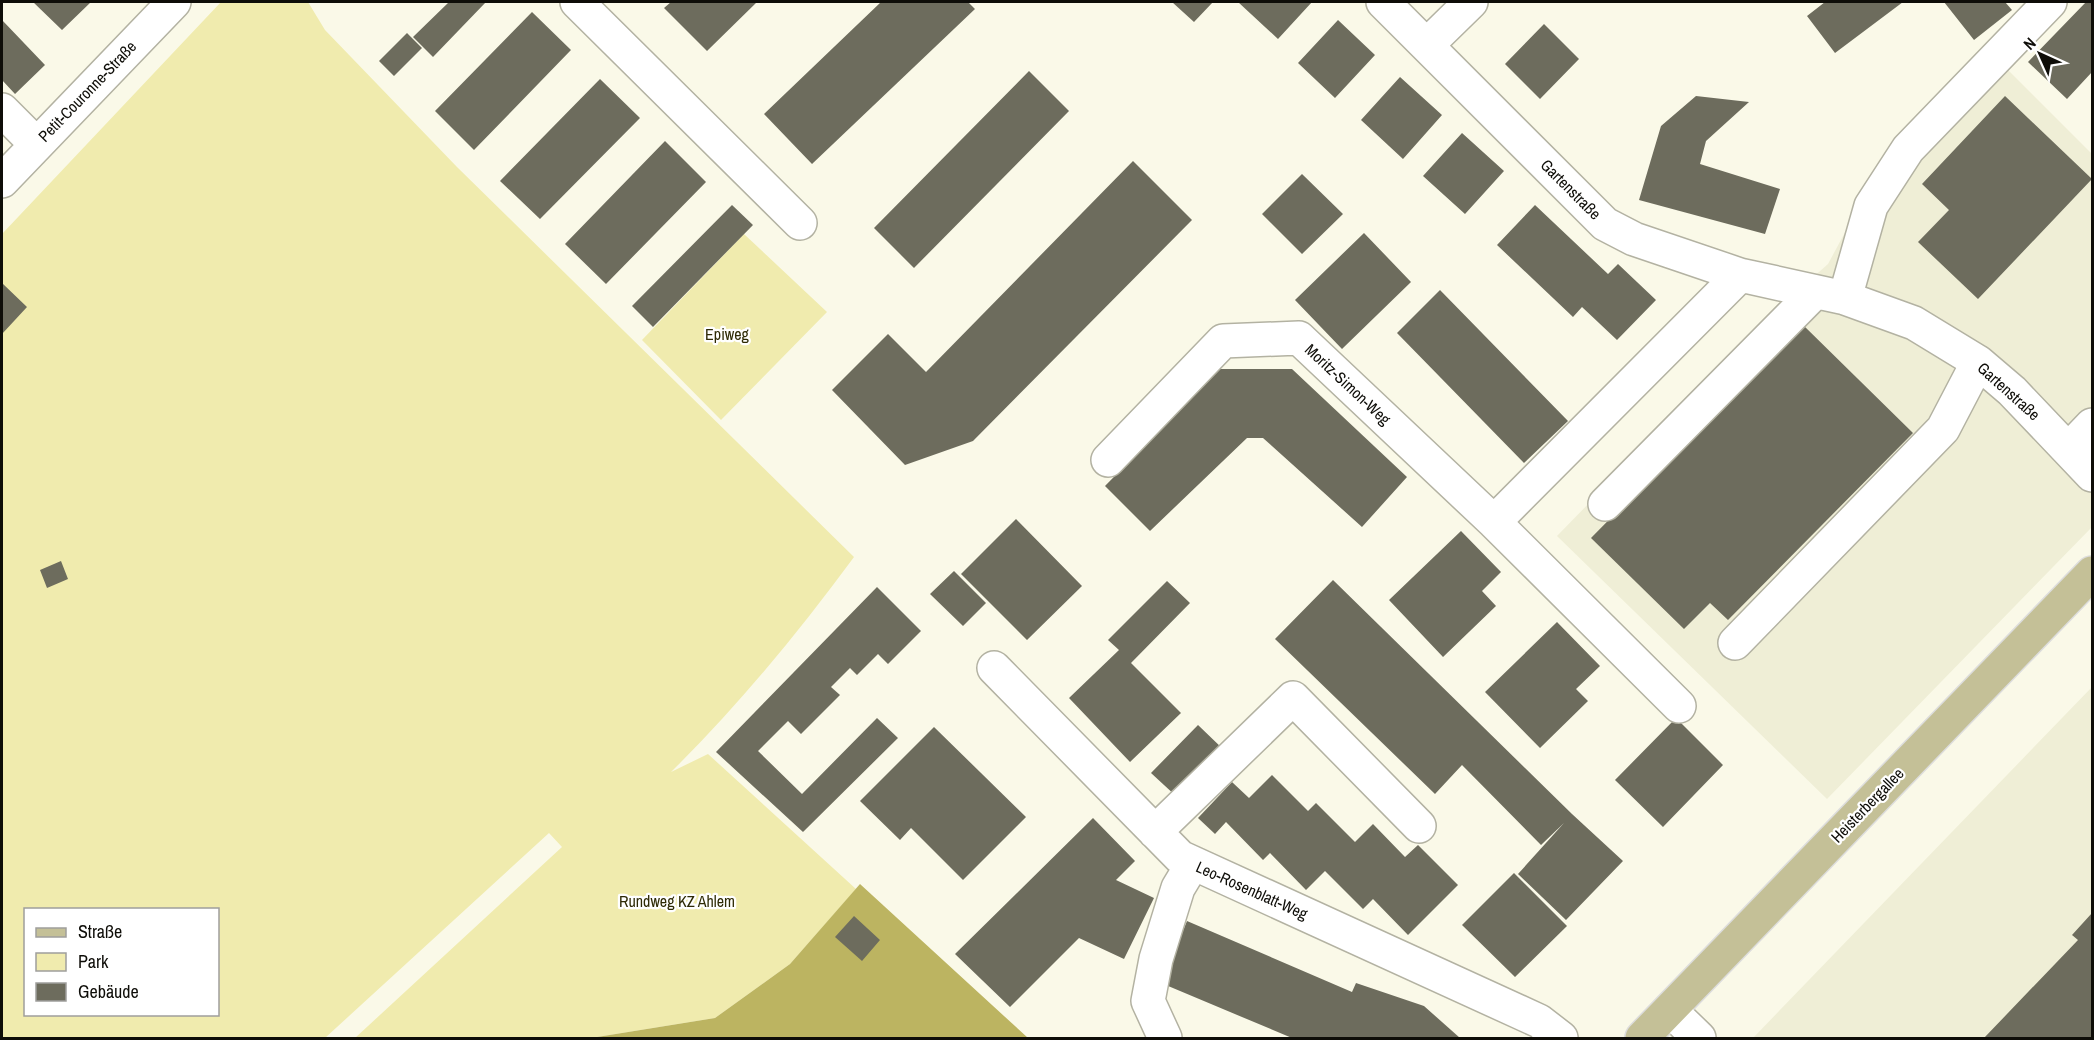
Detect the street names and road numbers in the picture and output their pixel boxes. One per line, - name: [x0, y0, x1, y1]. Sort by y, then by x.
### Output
- street label: Petit-Couronne-Straße: [33, 36, 141, 146]
- street label: Gartenstraße: [1536, 154, 1606, 224]
- street label: Moritz-Simon-Weg: [1300, 338, 1396, 430]
- street label: Gartenstraße: [1973, 357, 2045, 425]
- street label: Heisterbergallee: [1826, 763, 1908, 847]
- street label: Leo-Rosenblatt-Weg: [1193, 856, 1312, 925]

